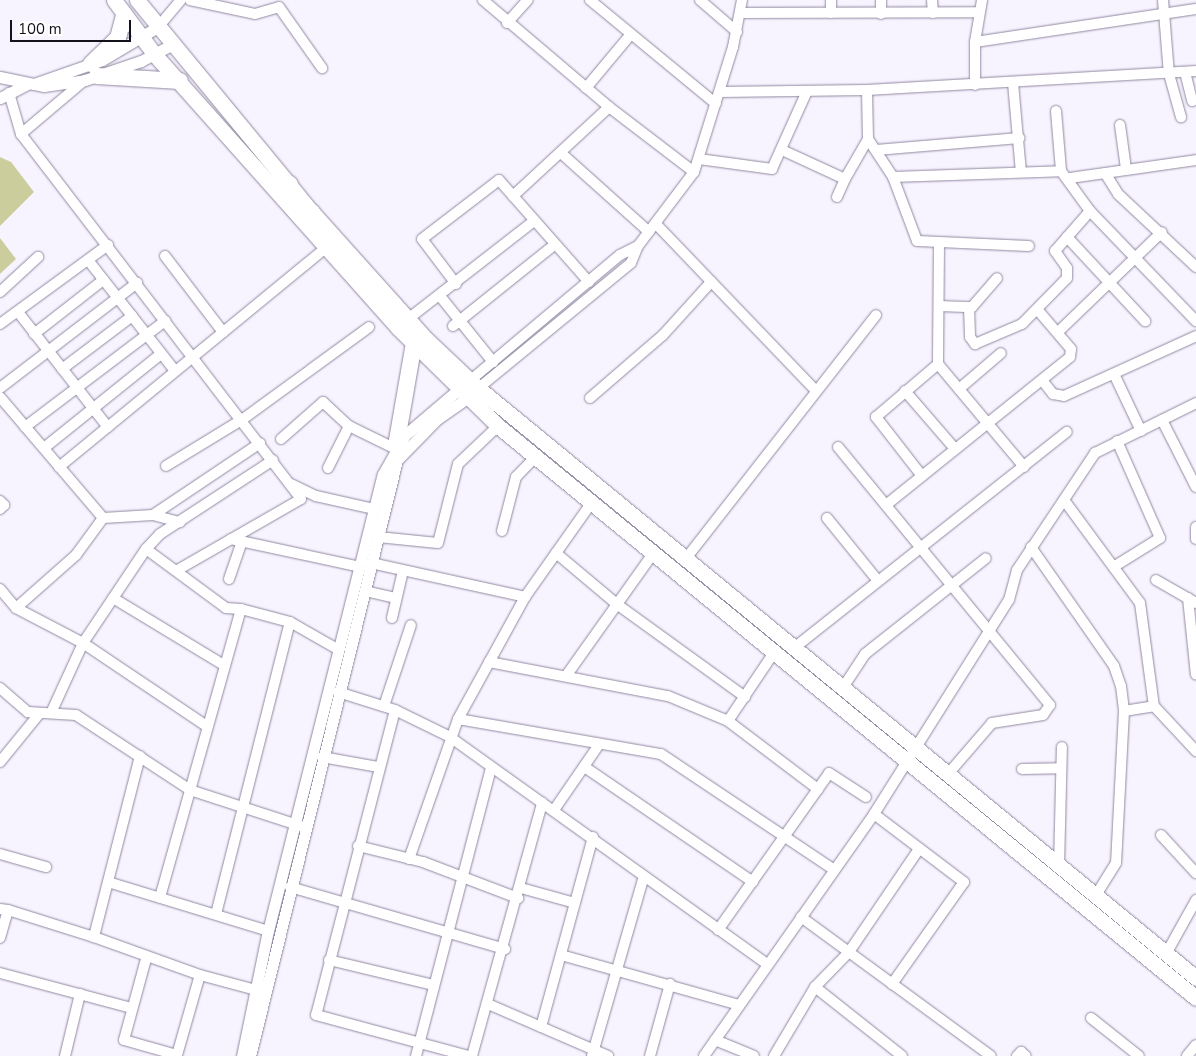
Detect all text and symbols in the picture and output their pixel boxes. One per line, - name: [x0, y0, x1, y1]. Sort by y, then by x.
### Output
- scale bar: [12, 10, 134, 42]
- text: 100 m: [18, 19, 62, 39]

